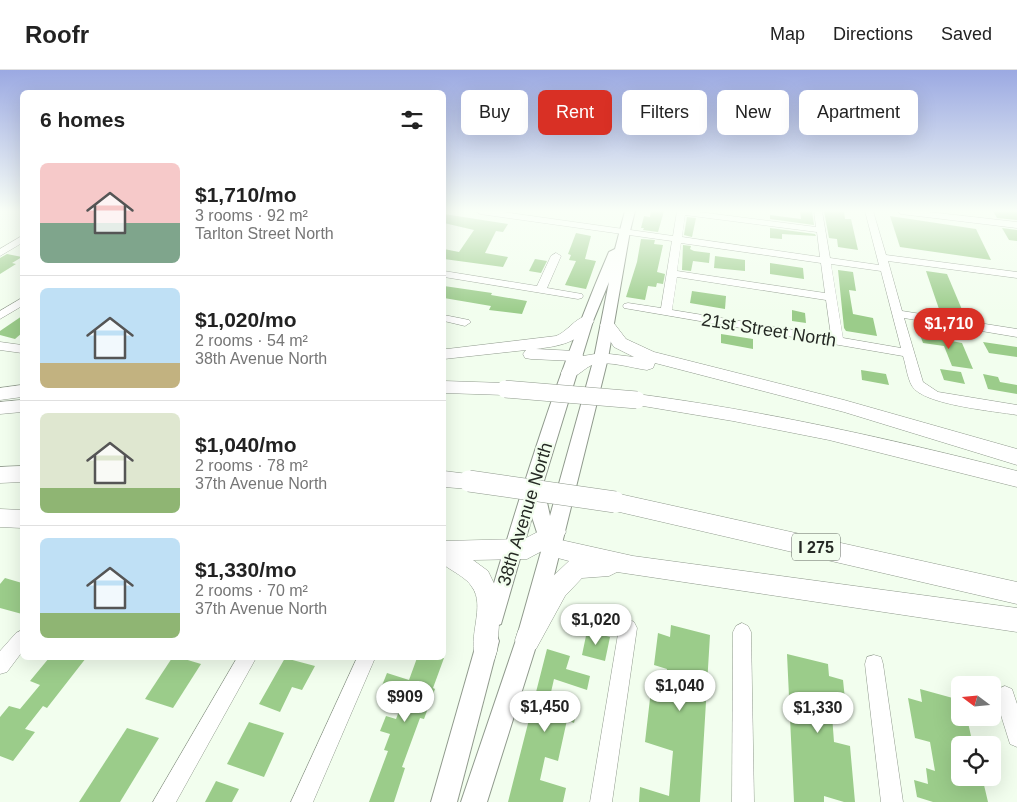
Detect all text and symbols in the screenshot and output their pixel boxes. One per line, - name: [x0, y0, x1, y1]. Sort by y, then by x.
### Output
- text: Roofr: [25, 21, 89, 48]
- text: Map: [770, 24, 805, 44]
- text: Directions: [833, 24, 913, 44]
- text: Saved: [941, 24, 992, 44]
- chip: Buy: [461, 90, 528, 135]
- chip: Rent: [538, 90, 612, 135]
- chip: Filters: [622, 90, 707, 135]
- chip: New: [717, 90, 789, 135]
- chip: Apartment: [799, 90, 918, 135]
- icon: filters: [398, 106, 426, 134]
- text: 6 homes: [40, 108, 125, 131]
- icon: home: [80, 183, 140, 243]
- text: $1,710/mo: [195, 183, 297, 206]
- text: 3 rooms · 92 m²: [195, 207, 308, 224]
- text: Tarlton Street North: [195, 225, 334, 242]
- icon: home: [80, 308, 140, 368]
- text: $1,020/mo: [195, 308, 297, 331]
- pin: $1,710: [908, 308, 990, 350]
- street label: 21st Street North: [700, 309, 838, 351]
- text: $1,710: [925, 315, 973, 332]
- text: 2 rooms · 54 m²: [195, 332, 308, 349]
- text: 38th Avenue North: [195, 350, 327, 367]
- icon: home: [80, 433, 140, 493]
- text: $1,040/mo: [195, 433, 297, 456]
- street label: 38th Avenue North: [494, 440, 556, 588]
- text: 2 rooms · 78 m²: [195, 457, 308, 474]
- text: 37th Avenue North: [195, 475, 327, 492]
- road number: I 275: [792, 534, 840, 561]
- icon: home: [80, 558, 140, 618]
- text: $1,330/mo: [195, 558, 297, 581]
- text: 2 rooms · 70 m²: [195, 582, 308, 599]
- text: 37th Avenue North: [195, 600, 327, 617]
- pin: $1,020: [555, 604, 637, 646]
- text: $1,020: [572, 611, 620, 628]
- pin: $1,040: [639, 670, 721, 712]
- north arrow: [951, 676, 1001, 726]
- map controls: [951, 676, 1001, 786]
- text: $1,040: [656, 677, 704, 694]
- pin: $909: [375, 680, 435, 723]
- text: $909: [387, 688, 423, 705]
- pin: $1,450: [504, 690, 586, 733]
- pin: $1,330: [777, 692, 859, 734]
- text: $1,450: [521, 698, 569, 715]
- text: $1,330: [794, 699, 842, 716]
- button: locate: [951, 736, 1001, 786]

